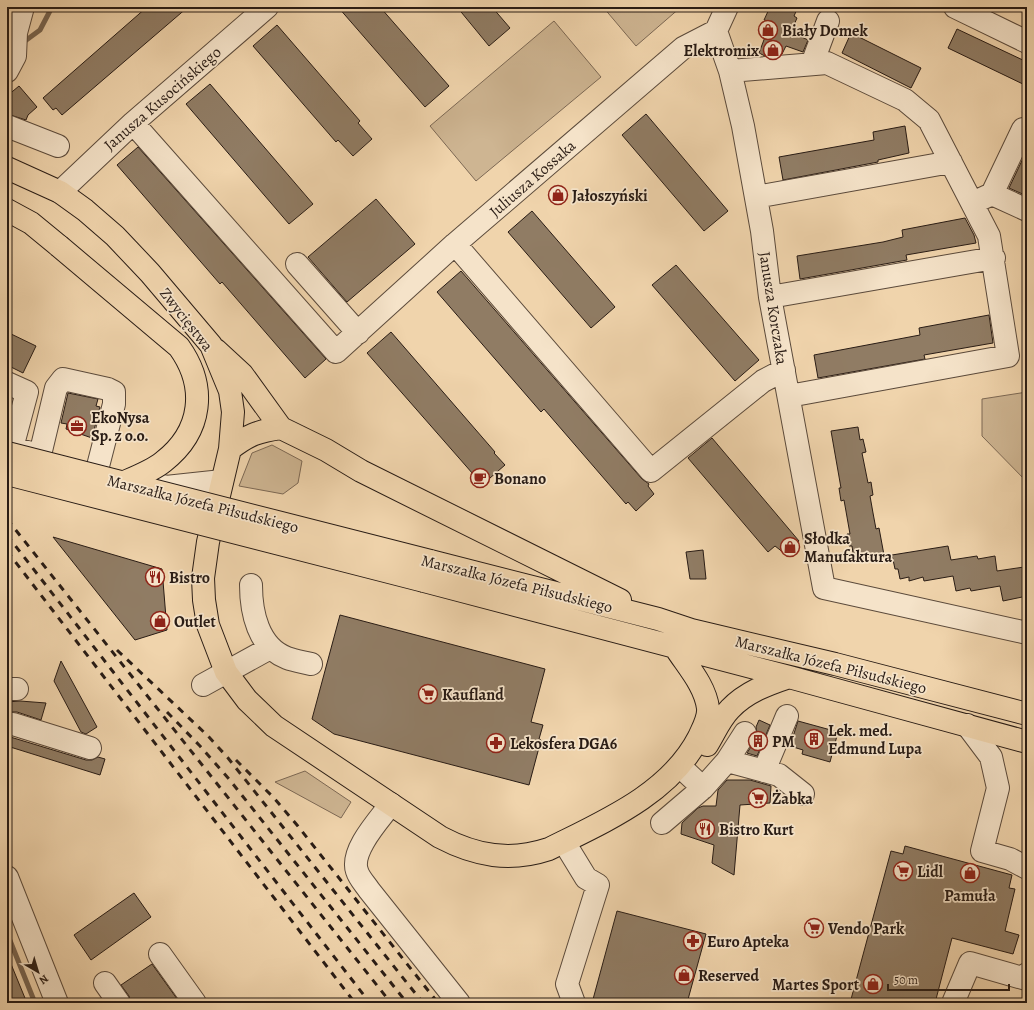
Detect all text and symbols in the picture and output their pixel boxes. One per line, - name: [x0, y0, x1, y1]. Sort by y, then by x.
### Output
- shop icon: Biały Domek: [757, 19, 779, 41]
- place label: Biały Domek: [782, 20, 868, 42]
- shop icon: Elektromix: [762, 39, 784, 61]
- place label: Elektromix: [684, 40, 759, 62]
- street label: Janusza Kusocińskiego: [99, 42, 226, 156]
- street label: Juliusza Kossaka: [485, 135, 581, 222]
- shop icon: Jałoszyński: [547, 184, 569, 206]
- place label: Jałoszyński: [572, 185, 648, 207]
- street label: Janusza Korczaka: [753, 250, 793, 367]
- street label: Zwycięstwa: [154, 283, 218, 357]
- place label: EkoNysa Sp. z o.o.: [91, 407, 150, 447]
- office icon: EkoNysa Sp. z o.o.: [66, 415, 88, 437]
- cafe icon: Bonano: [469, 467, 491, 489]
- place label: Bonano: [494, 468, 546, 490]
- street label: Marszałka Józefa Piłsudskiego: [105, 470, 301, 538]
- place label: Słodka Manufaktura: [804, 528, 893, 568]
- shop icon: Słodka Manufaktura: [779, 536, 801, 558]
- street label: Marszałka Józefa Piłsudskiego: [419, 550, 615, 618]
- restaurant icon: Bistro: [144, 566, 166, 588]
- place label: Bistro: [169, 567, 210, 589]
- shop icon: Outlet: [149, 610, 171, 632]
- place label: Outlet: [174, 611, 216, 633]
- street label: Marszałka Józefa Piłsudskiego: [733, 631, 929, 699]
- supermarket icon: Kaufland: [417, 683, 439, 705]
- place label: Kaufland: [442, 684, 504, 706]
- place label: Lek. med. Edmund Lupa: [828, 720, 922, 760]
- building icon: Lek. med. Edmund Lupa: [803, 728, 825, 750]
- building icon: PM: [747, 730, 769, 752]
- place label: PM: [772, 731, 795, 753]
- pharmacy icon: Lekosfera DGA6: [485, 732, 507, 754]
- place label: Lekosfera DGA6: [510, 733, 618, 755]
- supermarket icon: Żabka: [747, 787, 769, 809]
- place label: Żabka: [772, 788, 813, 810]
- restaurant icon: Bistro Kurt: [694, 818, 716, 840]
- place label: Bistro Kurt: [719, 819, 794, 841]
- supermarket icon: Lidl: [892, 860, 914, 882]
- place label: Lidl: [917, 861, 944, 883]
- shop icon: Pamuła: [959, 862, 981, 884]
- place label: Pamuła: [944, 885, 996, 907]
- supermarket icon: Vendo Park: [803, 917, 825, 939]
- place label: Vendo Park: [827, 918, 905, 940]
- pharmacy icon: Euro Apteka: [682, 930, 704, 952]
- place label: Euro Apteka: [707, 931, 789, 953]
- north arrow: [18, 952, 58, 992]
- shop icon: Reserved: [673, 964, 695, 986]
- place label: Reserved: [698, 965, 760, 987]
- scale bar: [888, 966, 1009, 992]
- text: N: [36, 971, 52, 988]
- text: 50 m: [894, 972, 918, 988]
- shop icon: Martes Sport: [862, 973, 884, 995]
- place label: Martes Sport: [772, 974, 860, 996]

